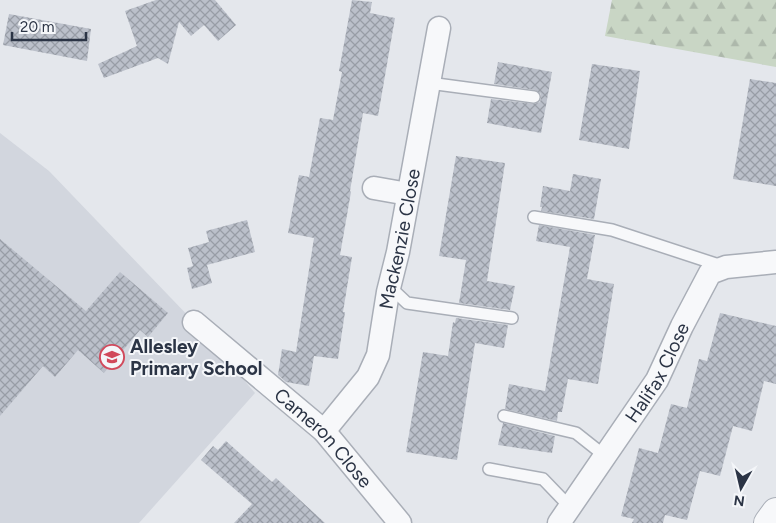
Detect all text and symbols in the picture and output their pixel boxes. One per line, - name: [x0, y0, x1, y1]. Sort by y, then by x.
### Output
- scale bar: [12, 10, 86, 42]
- text: 20 m: [20, 18, 54, 36]
- street label: Mackenzie Close: [374, 167, 425, 311]
- street label: Halifax Close: [620, 319, 694, 427]
- place label: Allesley Primary School: [130, 335, 262, 380]
- school or university icon: Allesley Primary School: [99, 344, 125, 370]
- street label: Cameron Close: [270, 383, 377, 492]
- north arrow: [716, 463, 766, 513]
- text: N: [733, 491, 746, 510]

